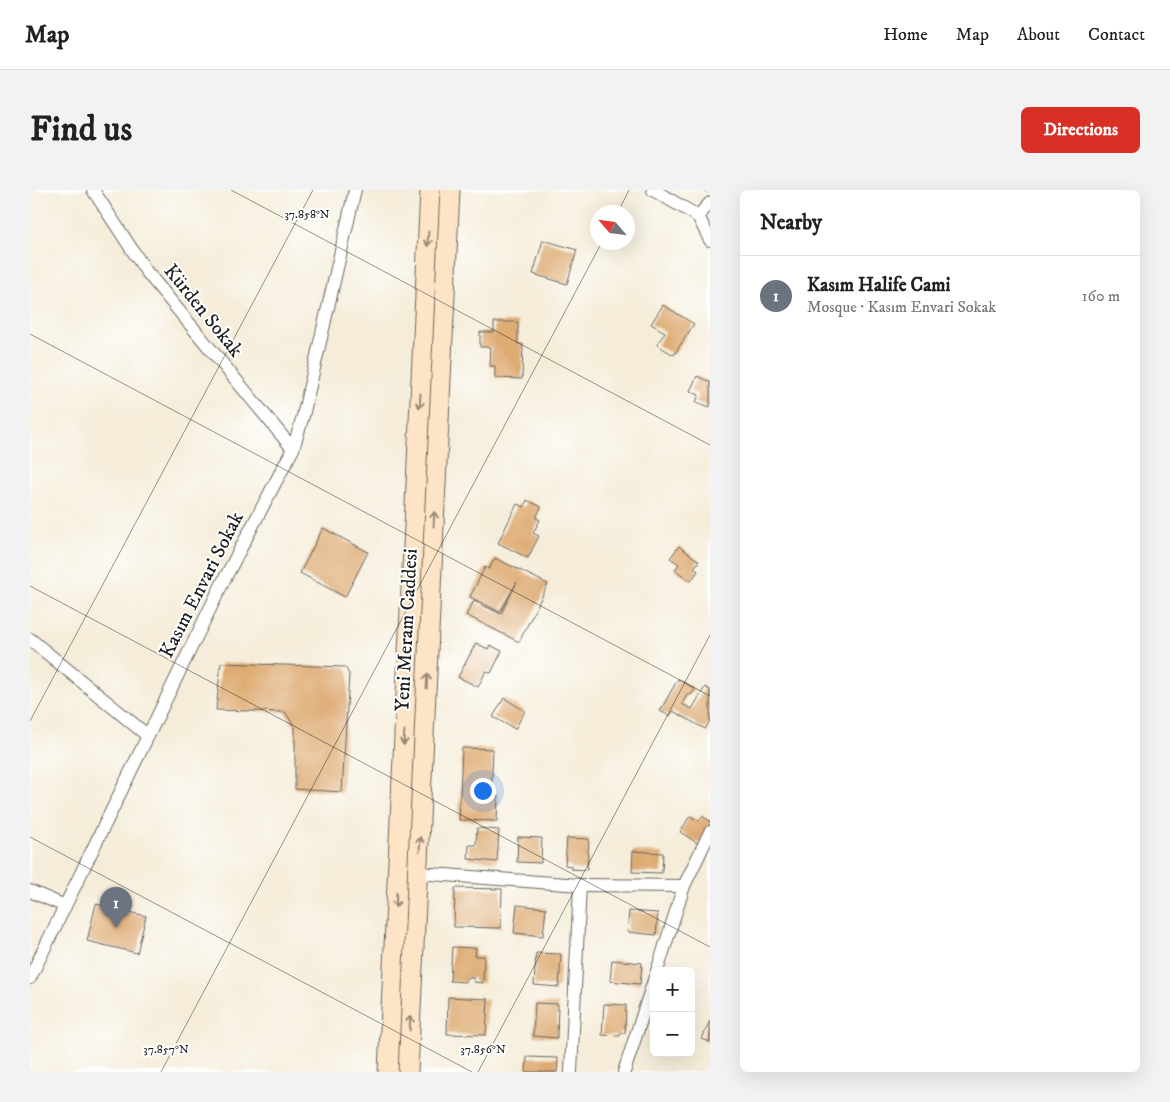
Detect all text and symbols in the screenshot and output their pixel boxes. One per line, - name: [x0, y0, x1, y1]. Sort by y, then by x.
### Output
- text: Map: [25, 20, 69, 50]
- text: Home: [883, 24, 928, 46]
- text: Map: [956, 24, 989, 46]
- text: About: [1017, 24, 1060, 46]
- text: Contact: [1088, 24, 1145, 46]
- button: Directions: [1021, 107, 1140, 153]
- text: Find us: [30, 108, 132, 152]
- north arrow: [590, 205, 635, 250]
- text: 37.858°N: [284, 207, 330, 222]
- text: Nearby: [760, 210, 822, 236]
- one-way arrow: [423, 230, 432, 246]
- street label: Kürden Sokak: [158, 259, 248, 363]
- text: Kasım Halife Cami: [807, 274, 950, 297]
- text: 1: [773, 286, 779, 306]
- text: 160 m: [1082, 286, 1120, 306]
- text: Mosque · Kasım Envari Sokak: [807, 297, 996, 317]
- one-way arrow: [416, 393, 425, 409]
- street label: Kasım Envari Sokak: [154, 508, 250, 662]
- one-way arrow: [430, 511, 439, 527]
- street label: Yeni Meram Caddesi: [390, 548, 424, 712]
- one-way arrow: [422, 673, 432, 690]
- one-way arrow: [399, 730, 409, 746]
- your location: [470, 778, 496, 804]
- one-way arrow: [415, 836, 424, 852]
- pin: 1: [100, 887, 132, 928]
- one-way arrow: [392, 892, 401, 908]
- map controls: [650, 967, 695, 1057]
- button: +: [650, 967, 695, 1012]
- button: −: [650, 1012, 695, 1057]
- one-way arrow: [406, 1016, 415, 1032]
- text: 37.857°N: [143, 1042, 189, 1057]
- text: 37.856°N: [460, 1042, 506, 1057]

